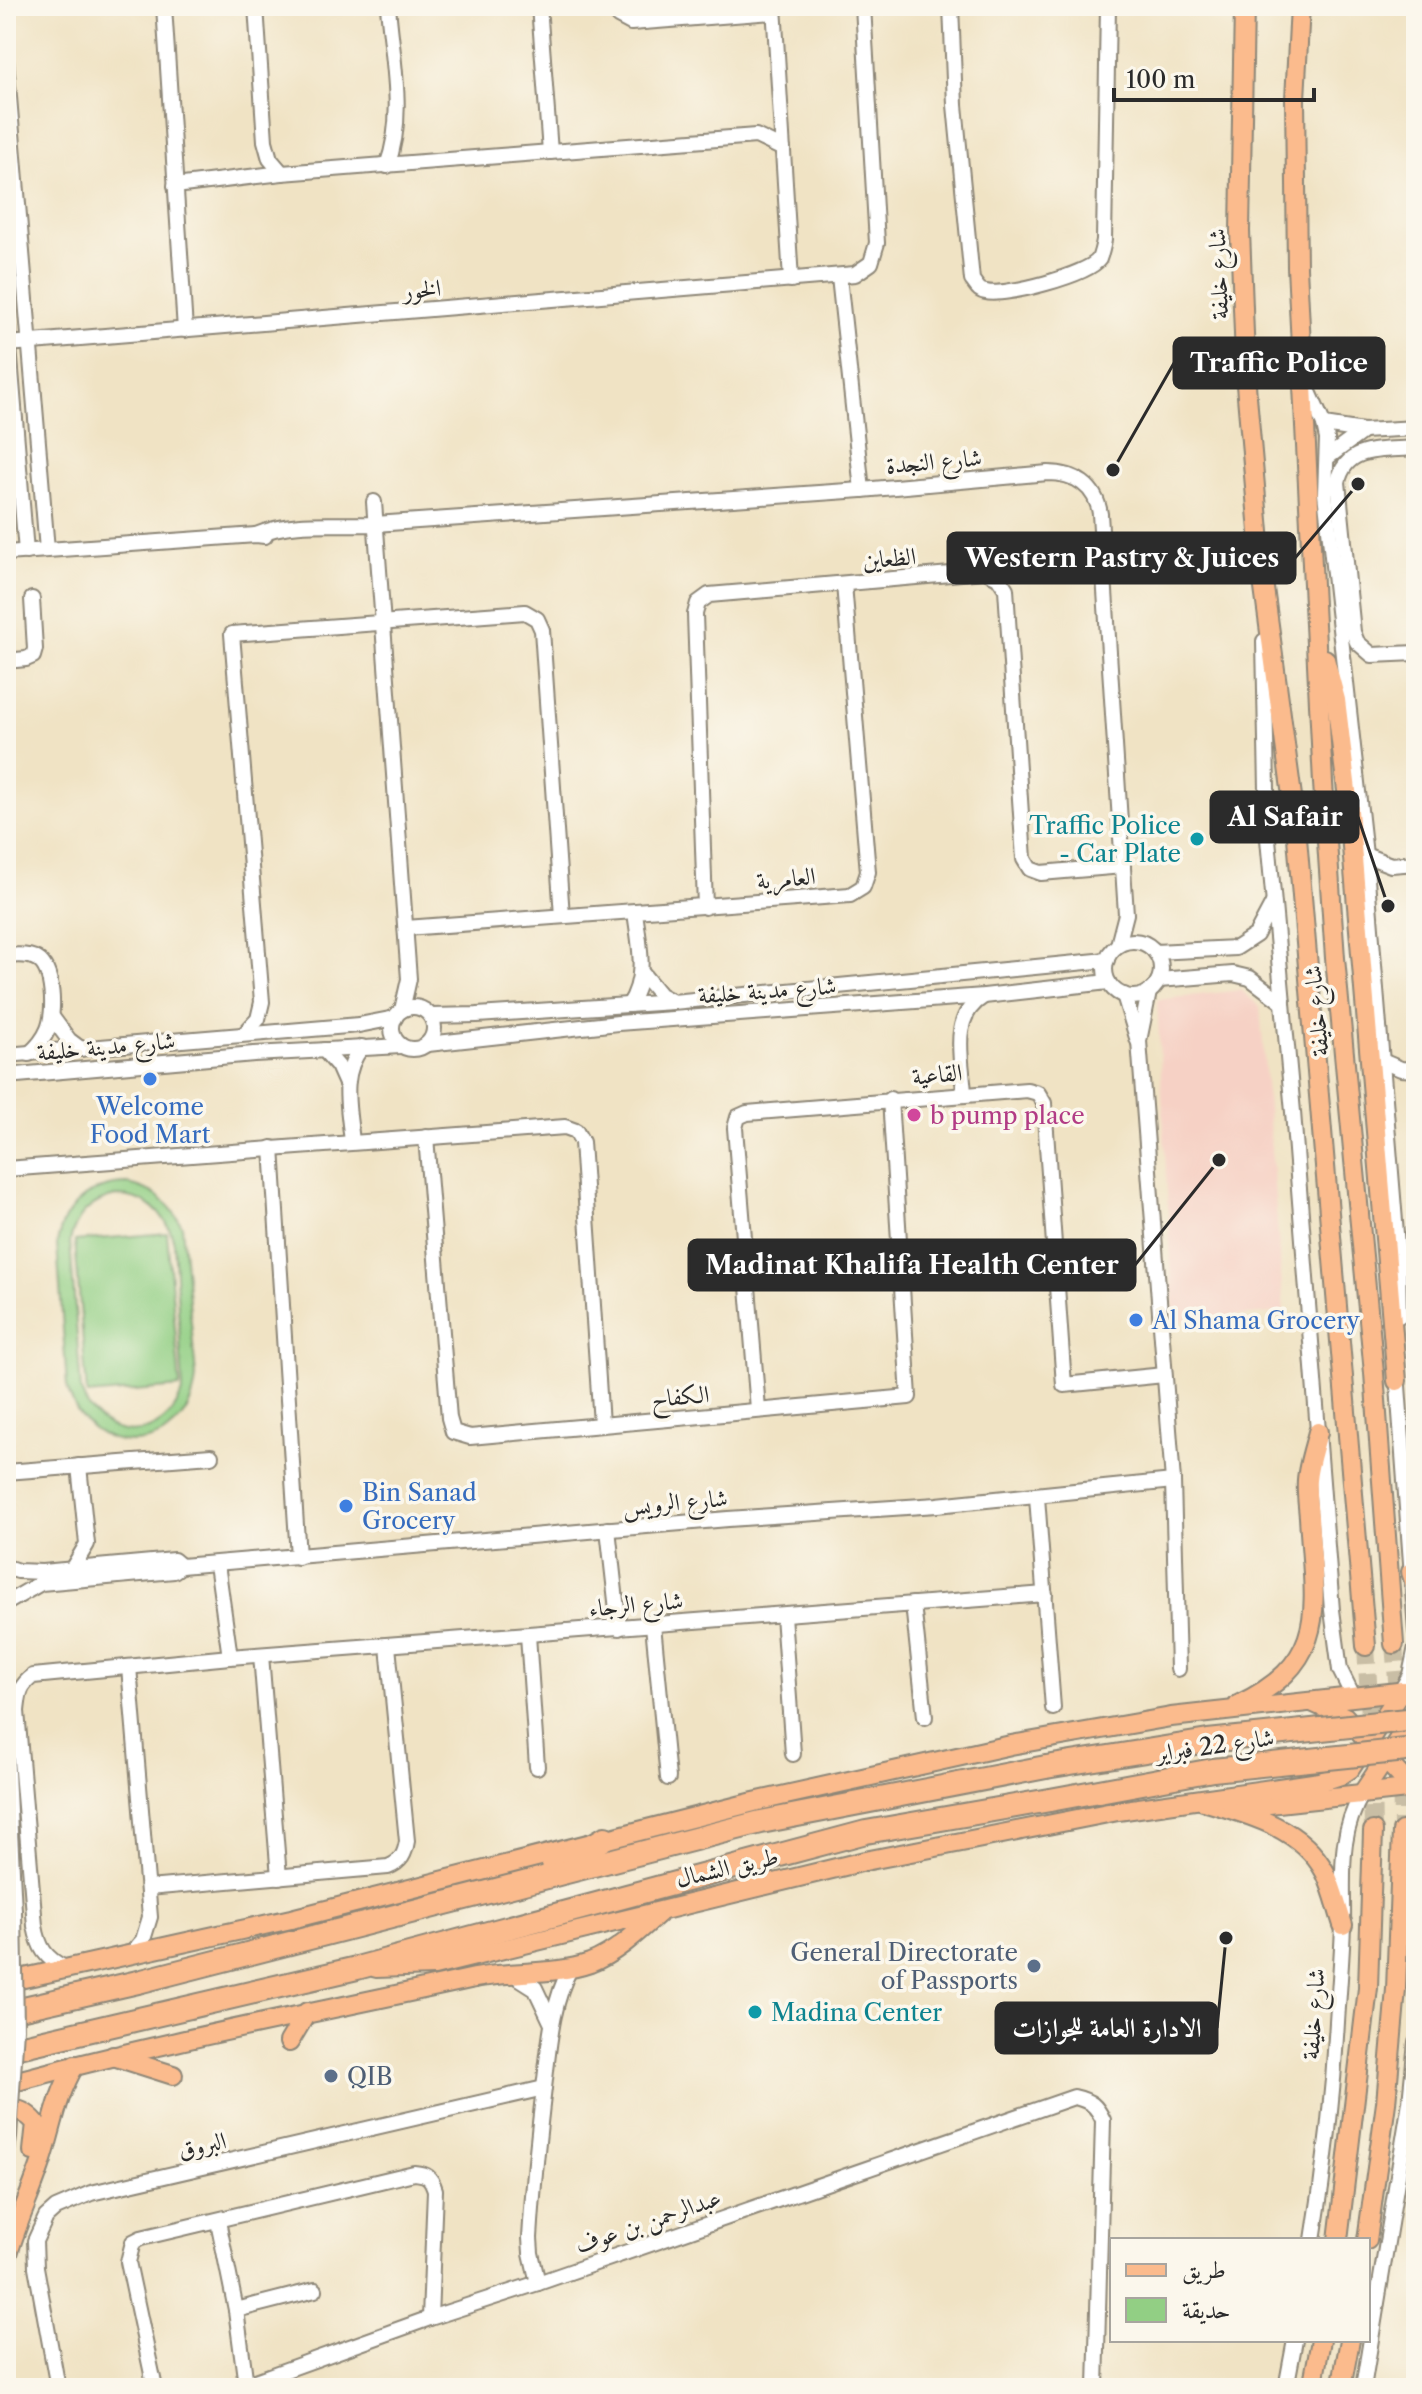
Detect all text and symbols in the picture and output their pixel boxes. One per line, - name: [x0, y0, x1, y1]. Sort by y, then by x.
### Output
- scale bar: [1114, 52, 1314, 102]
- text: 100 m: [1126, 65, 1195, 94]
- street label: شارع خليفة: [1202, 228, 1240, 320]
- street label: الخور: [400, 273, 442, 306]
- callout: Traffic Police: [1174, 338, 1384, 388]
- text: Traffic Police: [1190, 347, 1368, 379]
- street label: شارع النجدة: [885, 442, 984, 486]
- callout: Western Pastry & Juices: [948, 533, 1295, 583]
- street label: الظعاين: [861, 541, 917, 575]
- text: Western Pastry & Juices: [964, 542, 1279, 574]
- callout: Al Safair: [1211, 792, 1358, 842]
- text: Al Safair: [1226, 801, 1343, 833]
- place label: Traffic Police - Car Plate: [1029, 811, 1181, 868]
- marker: Traffic Police - Car Plate: [1188, 830, 1206, 848]
- street label: العامرية: [755, 861, 817, 898]
- street label: شارع خليفة: [1298, 964, 1340, 1058]
- street label: شارع مدينة خليفة: [697, 971, 838, 1015]
- street label: شارع مدينة خليفة: [36, 1026, 177, 1072]
- street label: القاعية: [911, 1057, 963, 1091]
- marker: Welcome Food Mart: [141, 1070, 159, 1088]
- place label: Welcome Food Mart: [90, 1092, 211, 1149]
- place label: b pump place: [930, 1101, 1085, 1130]
- marker: b pump place: [905, 1106, 923, 1124]
- callout: Madinat Khalifa Health Center: [689, 1240, 1135, 1290]
- text: Madinat Khalifa Health Center: [705, 1249, 1119, 1281]
- place label: Al Shama Grocery: [1151, 1306, 1360, 1335]
- marker: Al Shama Grocery: [1127, 1311, 1145, 1329]
- street label: الكفاح: [650, 1379, 711, 1420]
- place label: Bin Sanad Grocery: [362, 1478, 477, 1535]
- street label: شارع الرويس: [621, 1483, 729, 1527]
- marker: Bin Sanad Grocery: [337, 1497, 355, 1515]
- street label: شارع الرجاء: [588, 1585, 685, 1629]
- street label: شارع 22 فبراير: [1151, 1722, 1277, 1774]
- street label: طريق الشمال: [673, 1841, 781, 1894]
- place label: General Directorate of Passports: [790, 1938, 1018, 1995]
- marker: General Directorate of Passports: [1025, 1957, 1043, 1975]
- street label: شارع خليفة: [1295, 1967, 1337, 2061]
- place label: Madina Center: [771, 1998, 942, 2027]
- marker: Madina Center: [746, 2003, 764, 2021]
- callout: الادارة العامة للجوازات: [996, 2003, 1217, 2053]
- text: الادارة العامة للجوازات: [1012, 2012, 1202, 2045]
- place label: QIB: [347, 2062, 393, 2091]
- marker: QIB: [322, 2067, 340, 2085]
- street label: البروق: [175, 2125, 229, 2166]
- street label: عبدالرحمن بن عوف: [571, 2182, 725, 2261]
- legend: [1110, 2238, 1370, 2342]
- text: طريق: [1182, 2255, 1226, 2285]
- text: حديقة: [1182, 2295, 1231, 2325]

